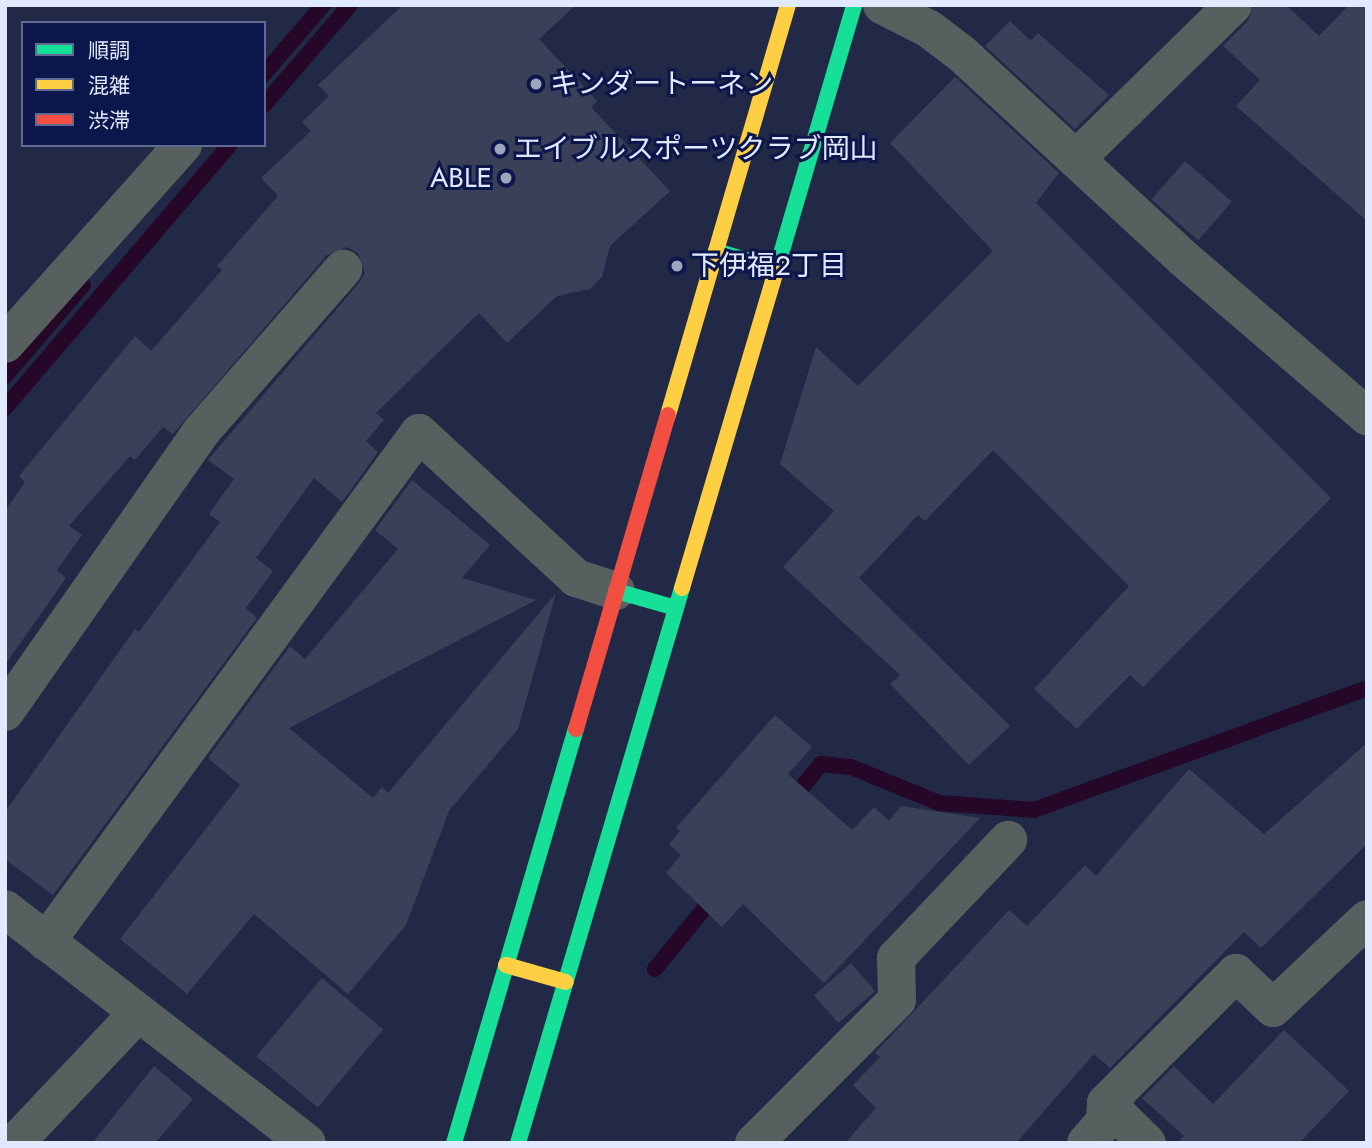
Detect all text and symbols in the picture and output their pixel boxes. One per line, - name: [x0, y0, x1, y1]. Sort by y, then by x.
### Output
- legend: [21, 21, 266, 147]
- text: 順調: [88, 36, 130, 66]
- place label: キンダートーネン: [550, 67, 774, 101]
- text: 混雑: [88, 71, 130, 101]
- marker: キンダートーネン: [528, 76, 544, 92]
- text: 渋滞: [88, 106, 130, 136]
- place label: エイブルスポーツクラブ岡山: [514, 132, 878, 166]
- marker: エイブルスポーツクラブ岡山: [492, 141, 508, 157]
- place label: ABLE: [430, 161, 492, 195]
- marker: ABLE: [498, 170, 514, 186]
- place label: 下伊福2丁目: [691, 249, 847, 283]
- marker: 下伊福2丁目: [669, 258, 685, 274]

